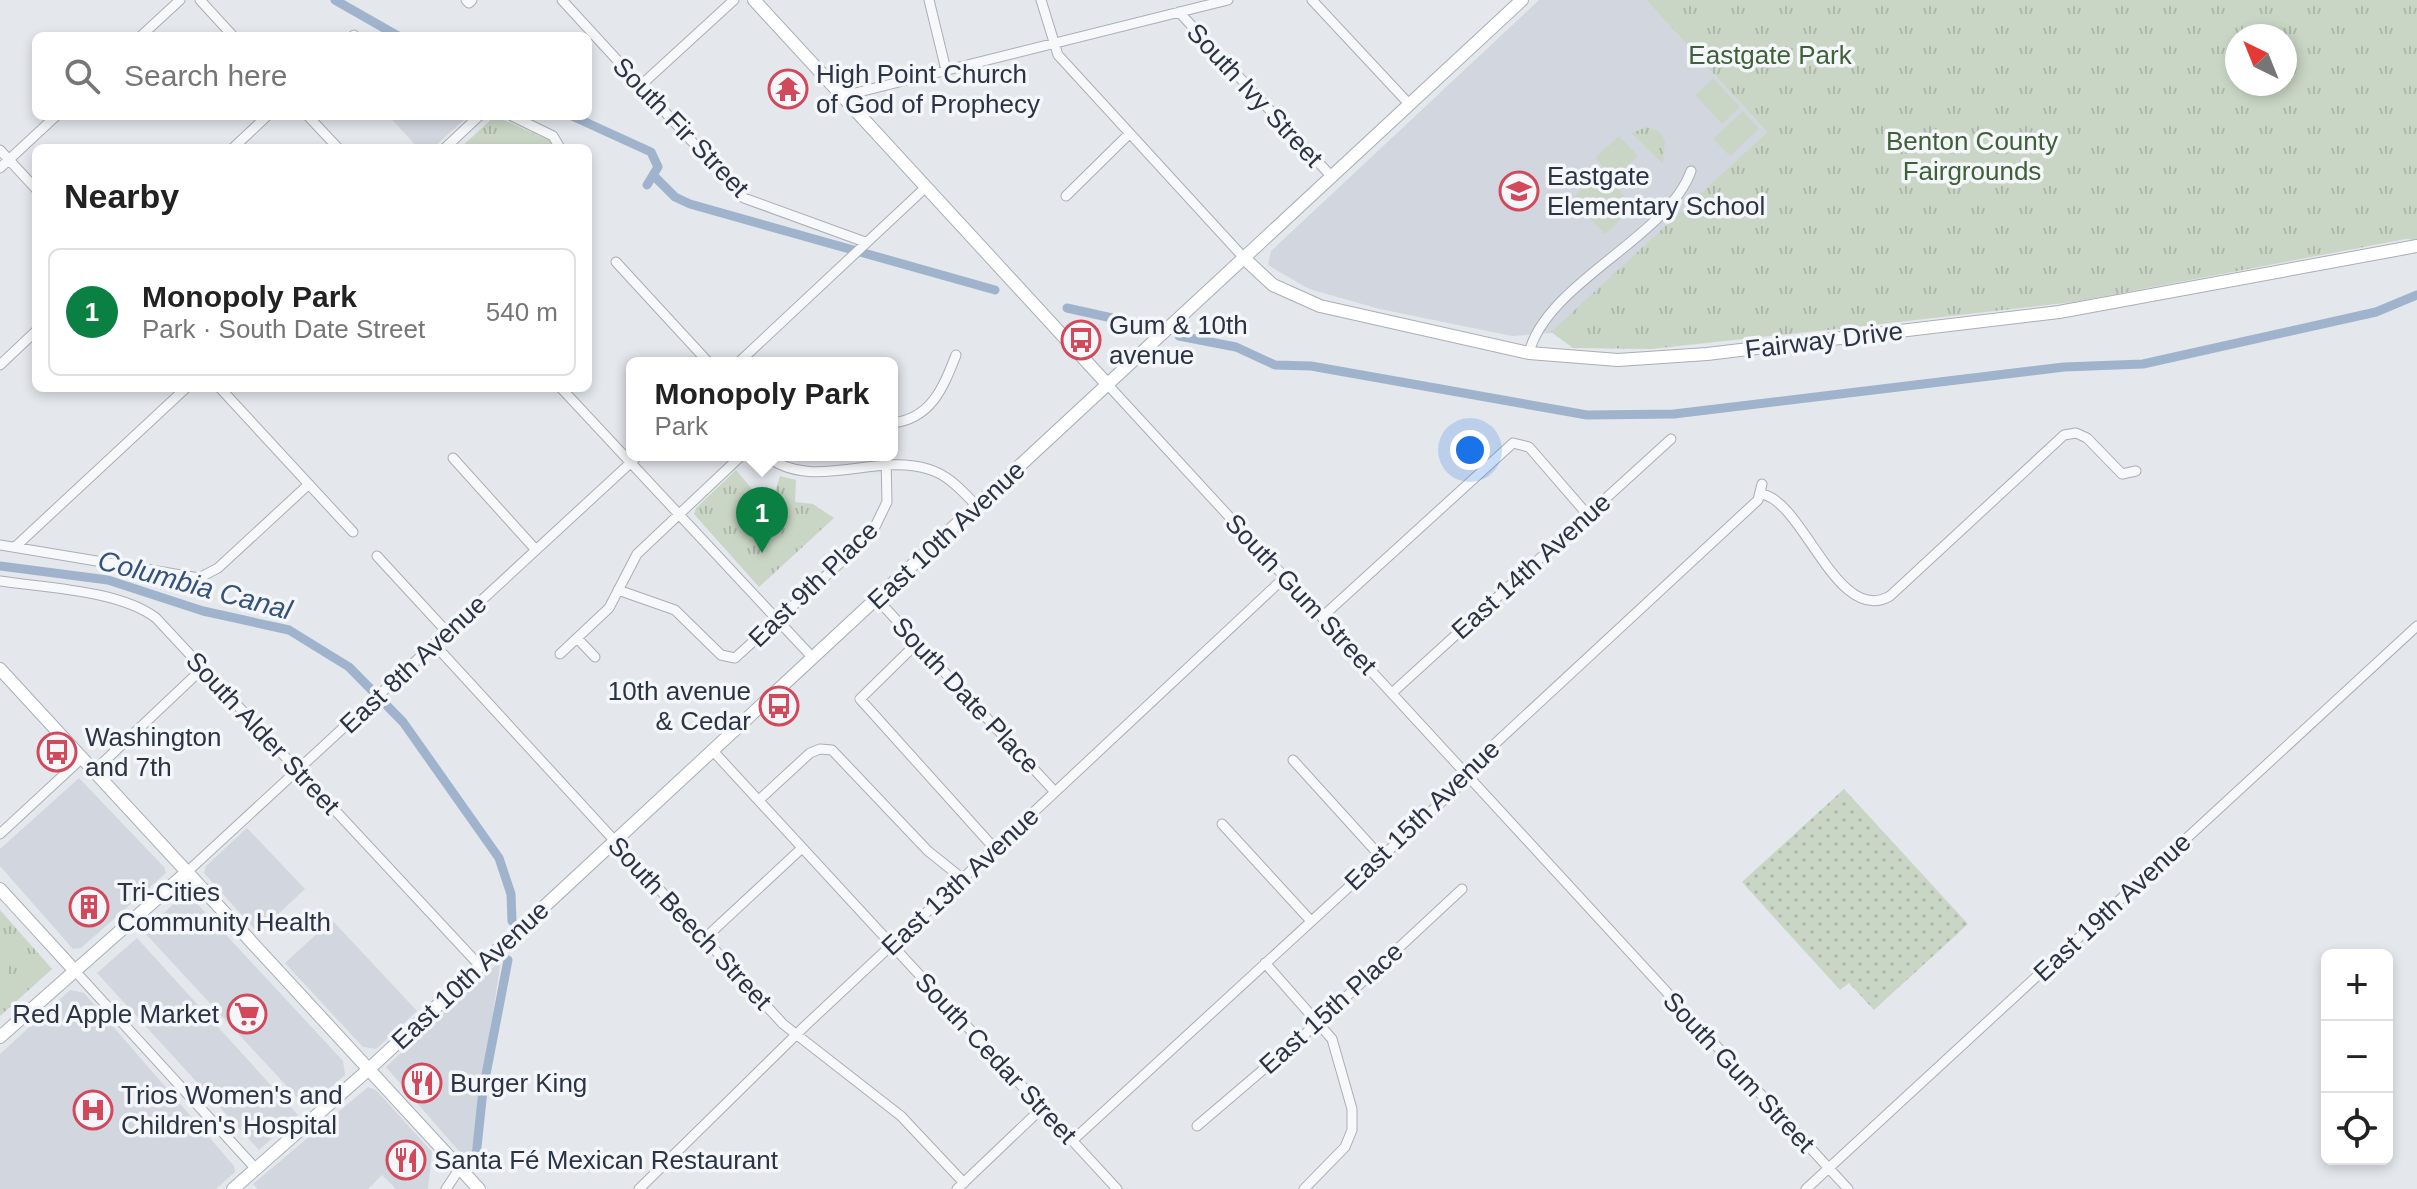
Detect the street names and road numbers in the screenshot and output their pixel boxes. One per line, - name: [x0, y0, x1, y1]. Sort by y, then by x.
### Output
- street label: South Ivy Street: [1181, 17, 1330, 173]
- street label: South Fir Street: [607, 51, 756, 203]
- street label: Fairway Drive: [1743, 315, 1905, 365]
- street label: East 10th Avenue: [861, 455, 1031, 615]
- street label: East 14th Avenue: [1445, 487, 1617, 645]
- street label: South Gum Street: [1219, 508, 1383, 681]
- street label: East 9th Place: [742, 515, 884, 653]
- street label: East 8th Avenue: [334, 589, 492, 739]
- street label: South Date Place: [886, 611, 1046, 779]
- street label: South Alder Street: [180, 646, 346, 821]
- street label: East 15th Avenue: [1338, 734, 1506, 896]
- street label: East 13th Avenue: [875, 801, 1045, 961]
- street label: East 19th Avenue: [2027, 827, 2197, 987]
- street label: South Beech Street: [602, 830, 778, 1016]
- street label: East 10th Avenue: [385, 895, 555, 1055]
- street label: East 15th Place: [1253, 936, 1409, 1080]
- street label: South Cedar Street: [909, 966, 1083, 1150]
- street label: South Gum Street: [1657, 986, 1821, 1159]

